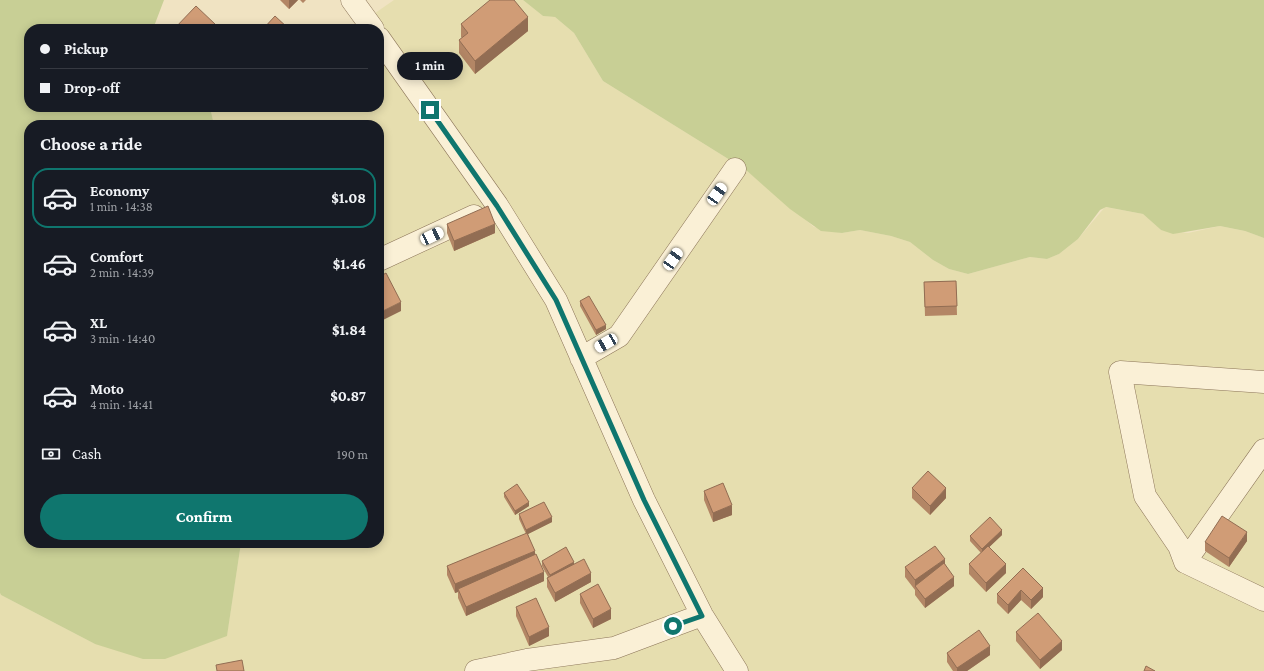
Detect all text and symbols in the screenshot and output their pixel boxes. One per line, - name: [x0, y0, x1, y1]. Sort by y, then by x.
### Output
- text: Pickup: [64, 41, 108, 57]
- callout: 1 min: [397, 52, 463, 80]
- text: 1 min: [415, 58, 445, 73]
- text: Drop-off: [64, 80, 120, 96]
- route end: [421, 101, 439, 119]
- text: Choose a ride: [40, 134, 142, 154]
- icon: car: [42, 180, 78, 216]
- car: [705, 181, 729, 207]
- text: Economy: [90, 183, 149, 199]
- text: $1.08: [331, 190, 366, 206]
- text: 1 min · 14:38: [90, 199, 153, 214]
- car: [419, 225, 445, 247]
- icon: car: [42, 246, 78, 282]
- car: [661, 246, 685, 272]
- text: Comfort: [90, 249, 144, 265]
- text: $1.46: [333, 256, 366, 272]
- text: 2 min · 14:39: [90, 265, 154, 280]
- icon: car: [42, 312, 78, 348]
- text: XL: [90, 315, 107, 331]
- text: $1.84: [332, 322, 366, 338]
- text: 3 min · 14:40: [90, 331, 155, 346]
- car: [593, 332, 619, 354]
- icon: car: [42, 378, 78, 414]
- text: Moto: [90, 381, 124, 397]
- text: $0.87: [330, 388, 366, 404]
- text: 4 min · 14:41: [90, 397, 153, 412]
- icon: cash: [40, 443, 62, 465]
- text: Cash: [72, 446, 102, 462]
- text: 190 m: [337, 447, 368, 462]
- button: Confirm: [40, 494, 368, 540]
- route start: [664, 617, 682, 635]

